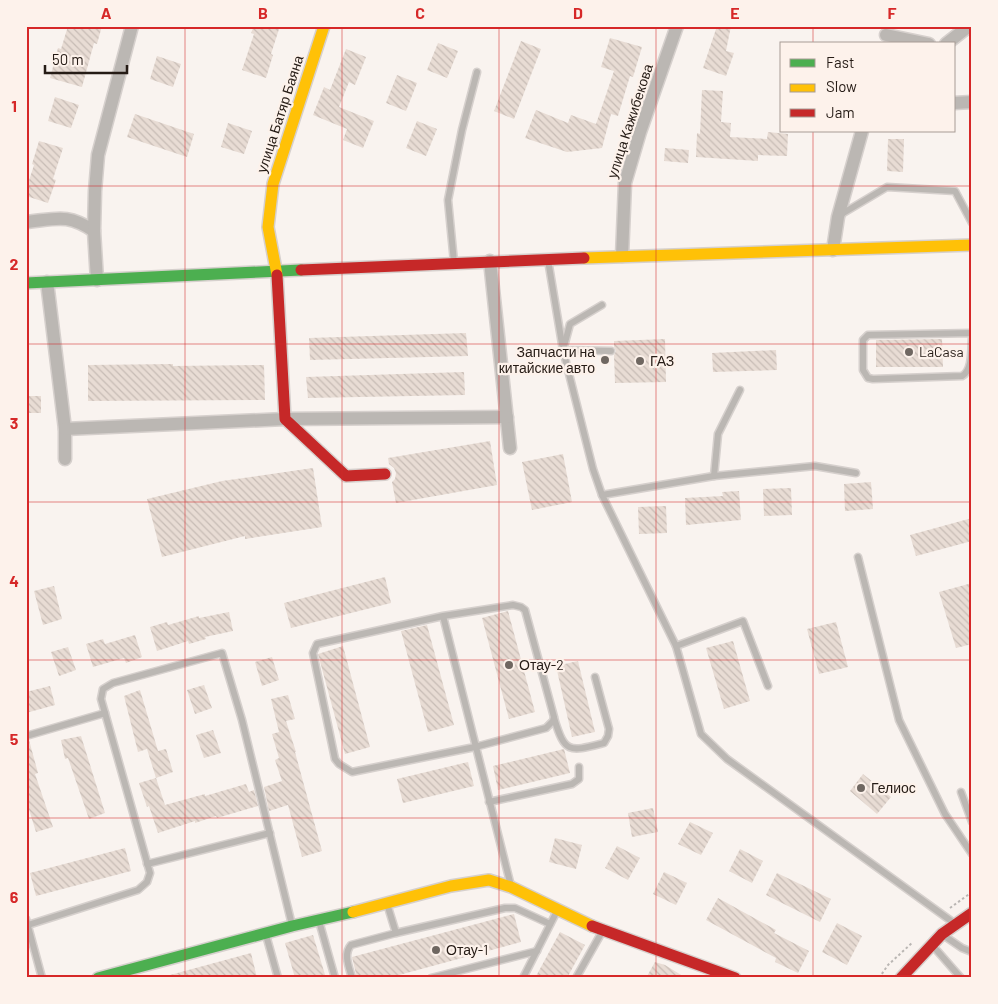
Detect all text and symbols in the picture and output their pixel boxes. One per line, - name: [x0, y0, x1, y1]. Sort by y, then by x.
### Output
- text: A: [101, 3, 112, 22]
- text: B: [258, 3, 268, 22]
- text: C: [415, 3, 425, 22]
- text: D: [573, 3, 583, 22]
- text: E: [730, 3, 740, 22]
- text: F: [888, 3, 897, 22]
- scale bar: [45, 42, 128, 74]
- legend: [780, 42, 956, 132]
- text: 50 m: [52, 50, 84, 68]
- street label: улица Батяр Баяна: [252, 53, 307, 175]
- text: Fast: [826, 53, 854, 71]
- street label: улица Кажибекова: [603, 61, 656, 180]
- text: Slow: [826, 77, 857, 95]
- text: 1: [11, 96, 17, 115]
- text: Jam: [826, 103, 855, 121]
- text: 2: [10, 254, 19, 273]
- place label: Запчасти на китайские авто: [499, 343, 595, 376]
- place label: LaCasa: [919, 343, 964, 360]
- marker: LaCasa: [903, 346, 915, 358]
- place label: ГАЗ: [650, 352, 674, 369]
- marker: Запчасти на китайские авто: [599, 354, 611, 366]
- marker: ГАЗ: [634, 355, 646, 367]
- text: 3: [10, 413, 18, 432]
- text: 4: [9, 571, 19, 590]
- place label: Отау-2: [519, 656, 564, 673]
- marker: Отау-2: [503, 659, 515, 671]
- text: 5: [10, 729, 19, 748]
- place label: Гелиос: [871, 779, 916, 796]
- marker: Гелиос: [855, 782, 867, 794]
- text: 6: [10, 887, 19, 906]
- place label: Отау-1: [446, 941, 488, 958]
- marker: Отау-1: [430, 944, 442, 956]

